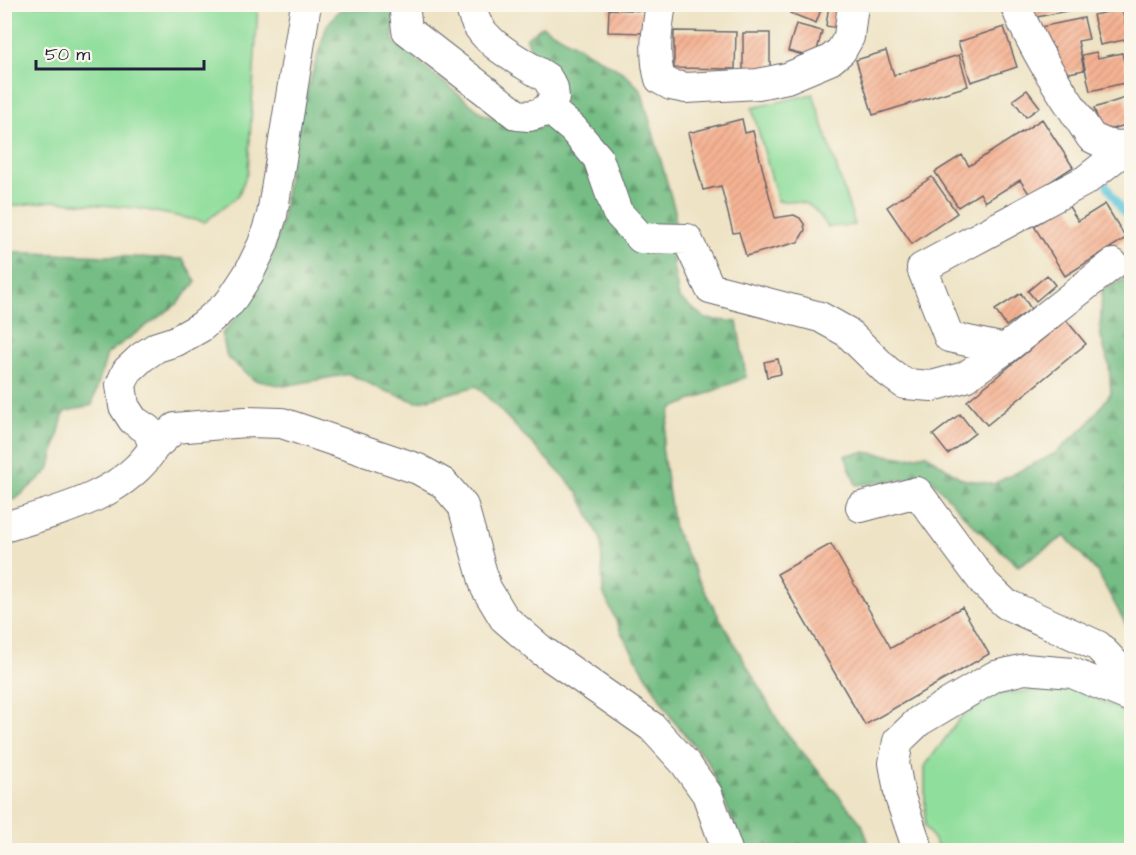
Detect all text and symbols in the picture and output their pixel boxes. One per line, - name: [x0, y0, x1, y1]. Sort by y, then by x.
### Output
- scale bar: [36, 33, 204, 71]
- text: 50 m: [45, 42, 90, 67]

